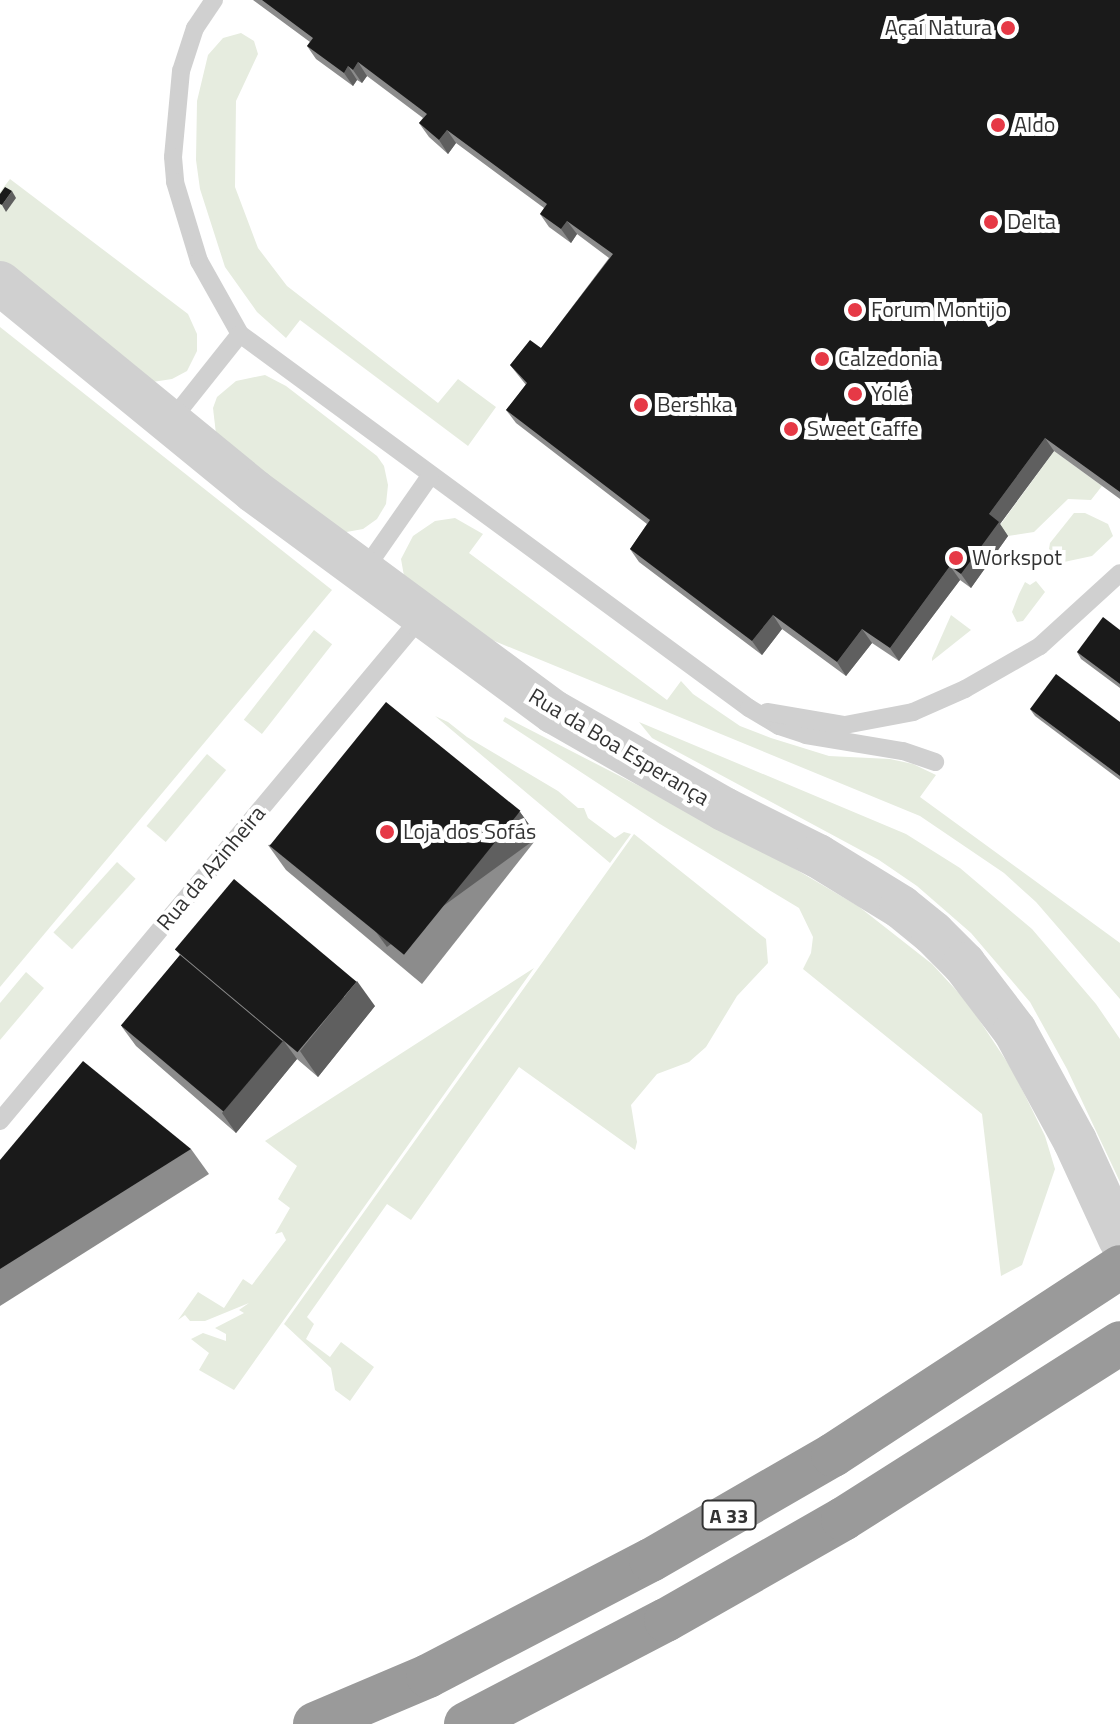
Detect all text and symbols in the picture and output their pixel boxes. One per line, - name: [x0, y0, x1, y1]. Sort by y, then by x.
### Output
- place label: Açaí Natura: [885, 15, 992, 41]
- marker: Açaí Natura: [999, 19, 1017, 37]
- place label: Aldo: [1014, 112, 1055, 138]
- marker: Aldo: [989, 116, 1007, 134]
- place label: Delta: [1007, 209, 1056, 235]
- marker: Delta: [982, 213, 1000, 231]
- place label: Forum Montijo: [871, 297, 1007, 323]
- marker: Forum Montijo: [846, 301, 864, 319]
- place label: Calzedonia: [838, 346, 938, 372]
- marker: Calzedonia: [813, 350, 831, 368]
- place label: Yolé: [871, 381, 909, 407]
- marker: Yolé: [846, 385, 864, 403]
- place label: Bershka: [657, 392, 733, 418]
- marker: Bershka: [632, 396, 650, 414]
- place label: Sweet Caffe: [807, 416, 919, 442]
- marker: Sweet Caffe: [782, 420, 800, 438]
- place label: Workspot: [972, 545, 1062, 571]
- marker: Workspot: [947, 549, 965, 567]
- street label: Rua da Boa Esperança: [524, 683, 714, 811]
- street label: Rua da Azinheira: [151, 800, 271, 936]
- place label: Loja dos Sofás: [403, 819, 536, 845]
- marker: Loja dos Sofás: [378, 823, 396, 841]
- road number: A 33: [701, 1499, 757, 1531]

